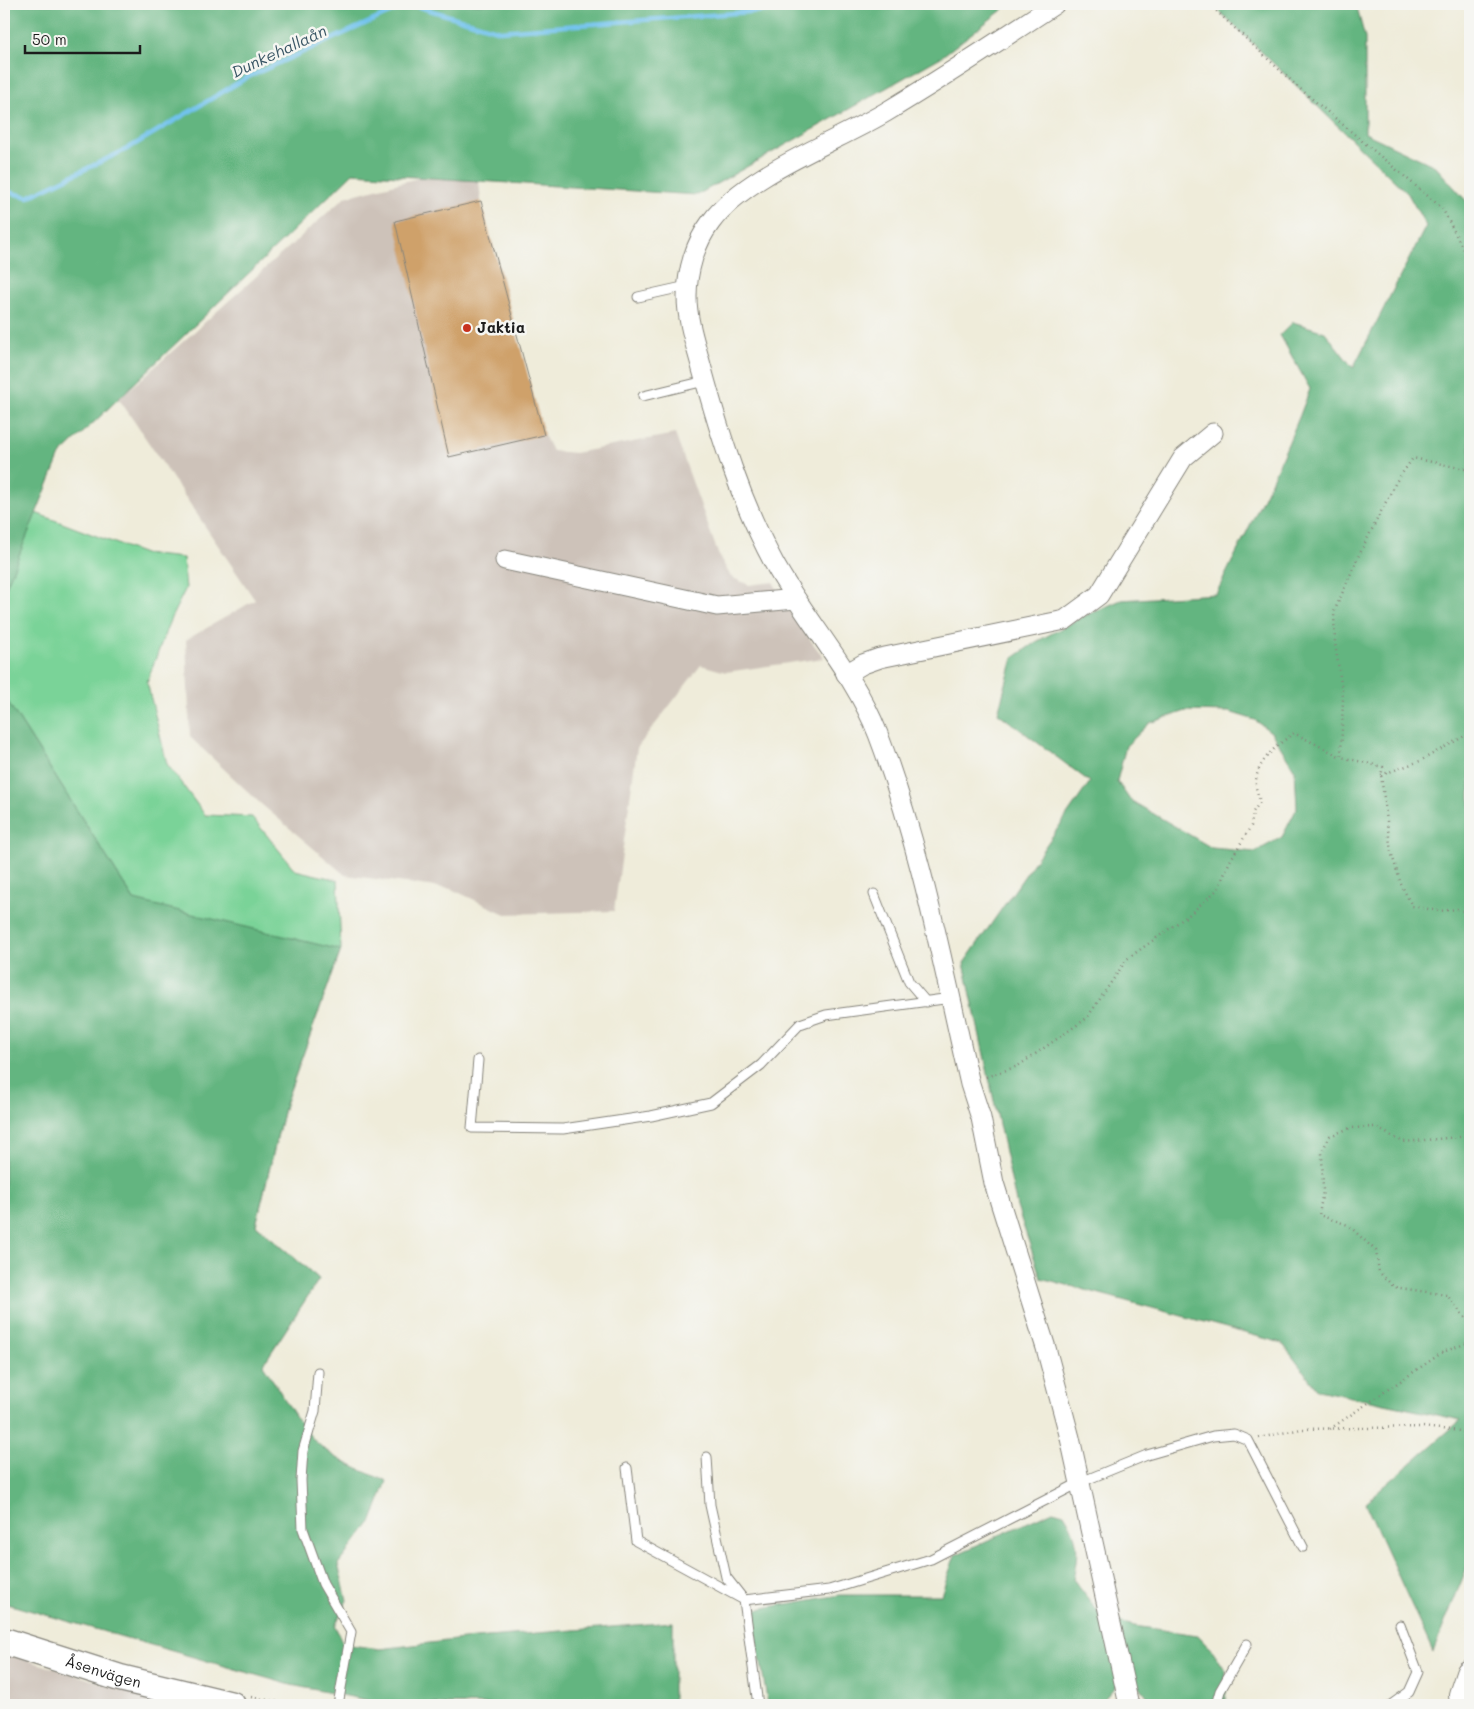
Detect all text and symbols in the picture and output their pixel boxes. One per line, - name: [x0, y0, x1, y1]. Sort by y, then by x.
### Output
- water label: Dunkehallaån: [228, 19, 330, 82]
- scale bar: [25, 22, 140, 54]
- text: 50 m: [32, 29, 67, 49]
- place label: Jaktia: [477, 317, 525, 337]
- marker: Jaktia: [461, 322, 473, 334]
- street label: Åsenvägen: [63, 1650, 143, 1692]

